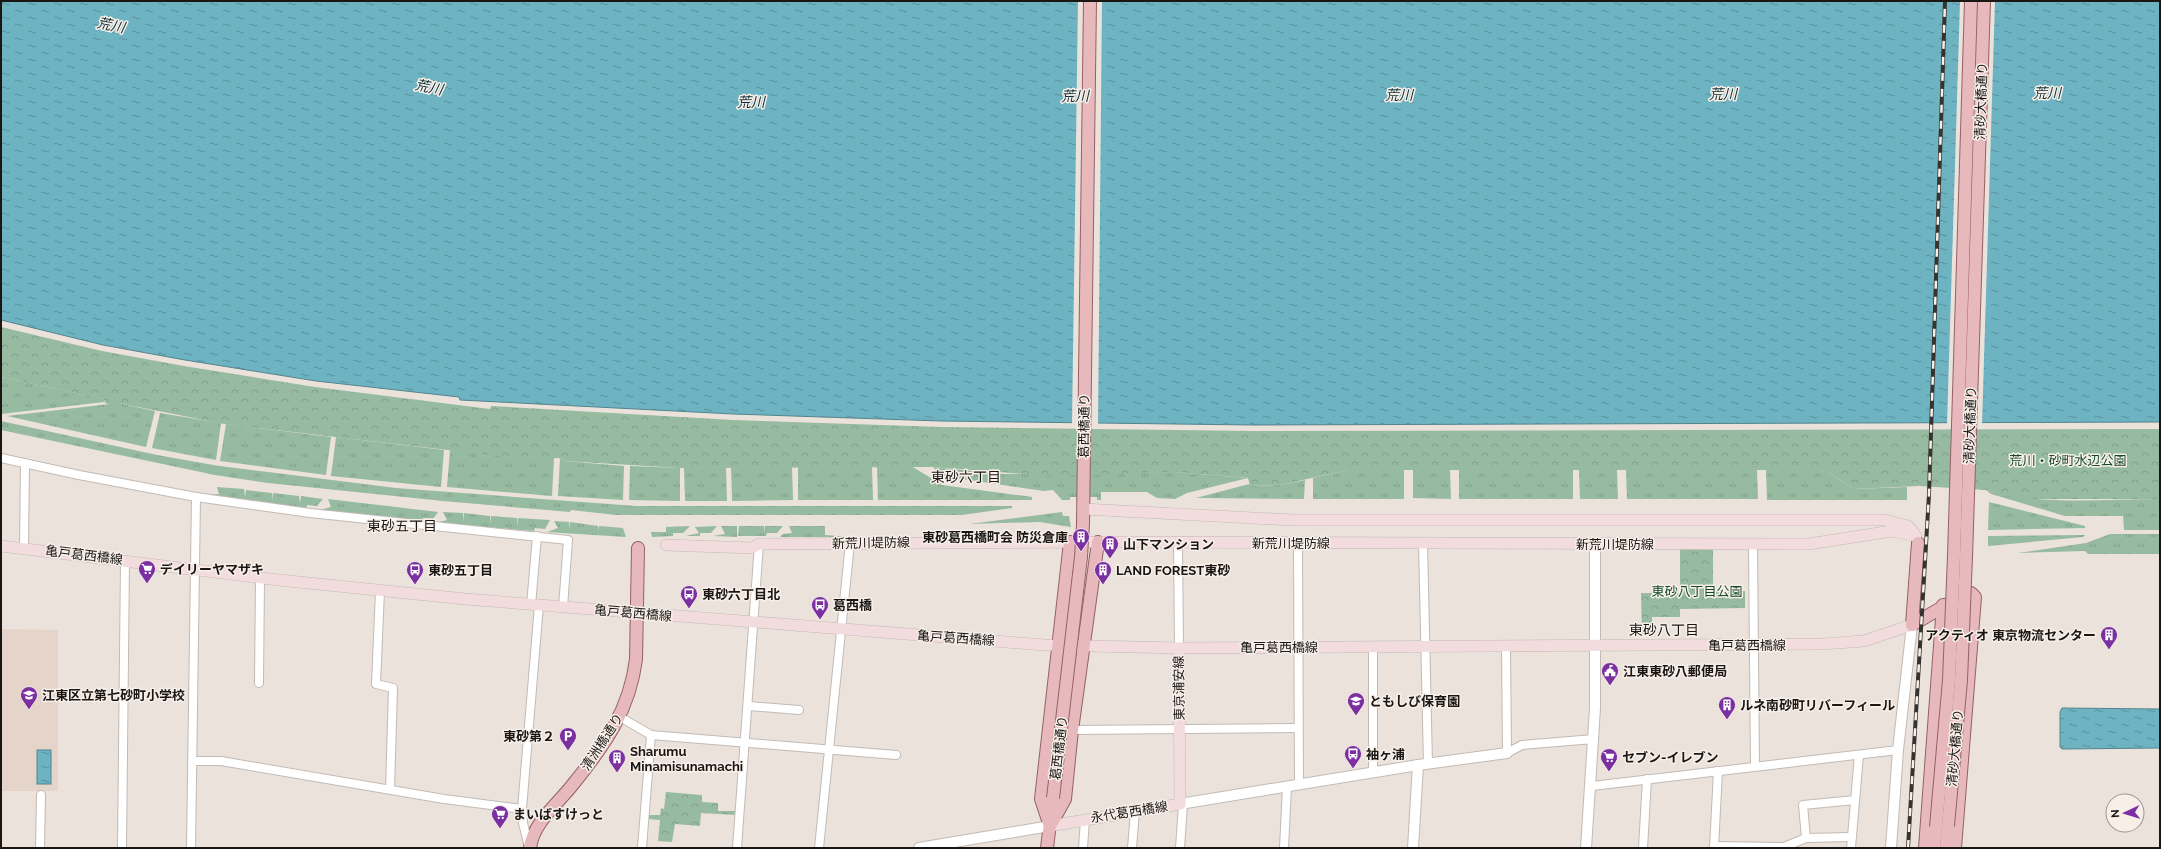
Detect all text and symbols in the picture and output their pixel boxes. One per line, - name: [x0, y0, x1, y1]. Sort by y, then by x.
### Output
- water label: 荒川: [96, 14, 128, 36]
- street label: 清砂大橋通り: [1972, 62, 1990, 140]
- water label: 荒川: [414, 76, 446, 98]
- water label: 荒川: [2033, 85, 2063, 101]
- water label: 荒川: [1709, 86, 1739, 102]
- water label: 荒川: [1385, 87, 1415, 103]
- water label: 荒川: [1061, 88, 1091, 104]
- water label: 荒川: [737, 94, 767, 110]
- street label: 清砂大橋通り: [1961, 386, 1979, 464]
- street label: 葛西橋通り: [1076, 393, 1092, 459]
- park label: 荒川・砂町水辺公園: [2009, 453, 2127, 468]
- district label: 東砂六丁目: [931, 469, 1001, 485]
- district label: 東砂五丁目: [367, 518, 437, 534]
- building icon: 東砂葛西橋町会 防災倉庫: [1071, 527, 1091, 552]
- place label: 東砂葛西橋町会 防災倉庫: [922, 530, 1068, 545]
- building icon: 山下マンション: [1100, 534, 1120, 559]
- street label: 新荒川堤防線: [832, 535, 910, 551]
- street label: 新荒川堤防線: [1252, 536, 1330, 551]
- place label: 山下マンション: [1123, 537, 1214, 552]
- street label: 新荒川堤防線: [1576, 537, 1654, 552]
- street label: 亀戸葛西橋線: [44, 543, 124, 567]
- supermarket icon: デイリーヤマザキ: [137, 559, 157, 584]
- bus stop icon: 東砂五丁目: [405, 560, 425, 585]
- building icon: LAND FOREST東砂: [1093, 560, 1113, 585]
- place label: デイリーヤマザキ: [160, 562, 264, 577]
- place label: 東砂五丁目: [428, 563, 493, 578]
- place label: LAND FOREST東砂: [1116, 563, 1230, 578]
- bus stop icon: 東砂六丁目北: [679, 584, 699, 609]
- park label: 東砂八丁目公園: [1651, 584, 1743, 599]
- place label: 東砂六丁目北: [702, 587, 780, 602]
- bus stop icon: 葛西橋: [810, 595, 830, 620]
- place label: 葛西橋: [833, 598, 872, 613]
- street label: 亀戸葛西橋線: [593, 602, 673, 624]
- district label: 東砂八丁目: [1629, 622, 1699, 638]
- building icon: アクティオ 東京物流センター: [2099, 625, 2119, 650]
- street label: 亀戸葛西橋線: [917, 628, 995, 648]
- place label: アクティオ 東京物流センター: [1925, 628, 2096, 643]
- street label: 亀戸葛西橋線: [1708, 638, 1786, 653]
- street label: 亀戸葛西橋線: [1240, 640, 1318, 655]
- street label: 東京浦安線: [1171, 655, 1187, 721]
- public building icon: 江東東砂八郵便局: [1600, 661, 1620, 686]
- place label: 江東東砂八郵便局: [1623, 664, 1727, 679]
- school or university icon: 江東区立第七砂町小学校: [19, 685, 39, 710]
- place label: 江東区立第七砂町小学校: [42, 688, 185, 703]
- school or university icon: ともしび保育園: [1346, 691, 1366, 716]
- place label: ともしび保育園: [1369, 694, 1460, 709]
- building icon: ルネ南砂町リバーフィール: [1717, 695, 1737, 720]
- place label: ルネ南砂町リバーフィール: [1740, 698, 1895, 713]
- street label: 清砂大橋通り: [1944, 708, 1966, 788]
- street label: 清洲橋通り: [578, 711, 626, 773]
- street label: 葛西橋通り: [1048, 715, 1070, 781]
- parking icon: 東砂第２: [558, 726, 578, 751]
- place label: 東砂第２: [503, 729, 555, 744]
- place label: Sharumu Minamisunamachi: [630, 744, 743, 774]
- bus stop icon: 袖ヶ浦: [1343, 744, 1363, 769]
- place label: 袖ヶ浦: [1366, 747, 1405, 762]
- supermarket icon: セブン-イレブン: [1599, 747, 1619, 772]
- building icon: Sharumu Minamisunamachi: [607, 748, 627, 773]
- place label: セブン-イレブン: [1622, 750, 1718, 765]
- north arrow: [2105, 793, 2145, 833]
- street label: 永代葛西橋線: [1089, 798, 1169, 826]
- supermarket icon: まいばすけっと: [490, 804, 510, 829]
- place label: まいばすけっと: [513, 807, 604, 822]
- text: N: [2109, 809, 2122, 818]

